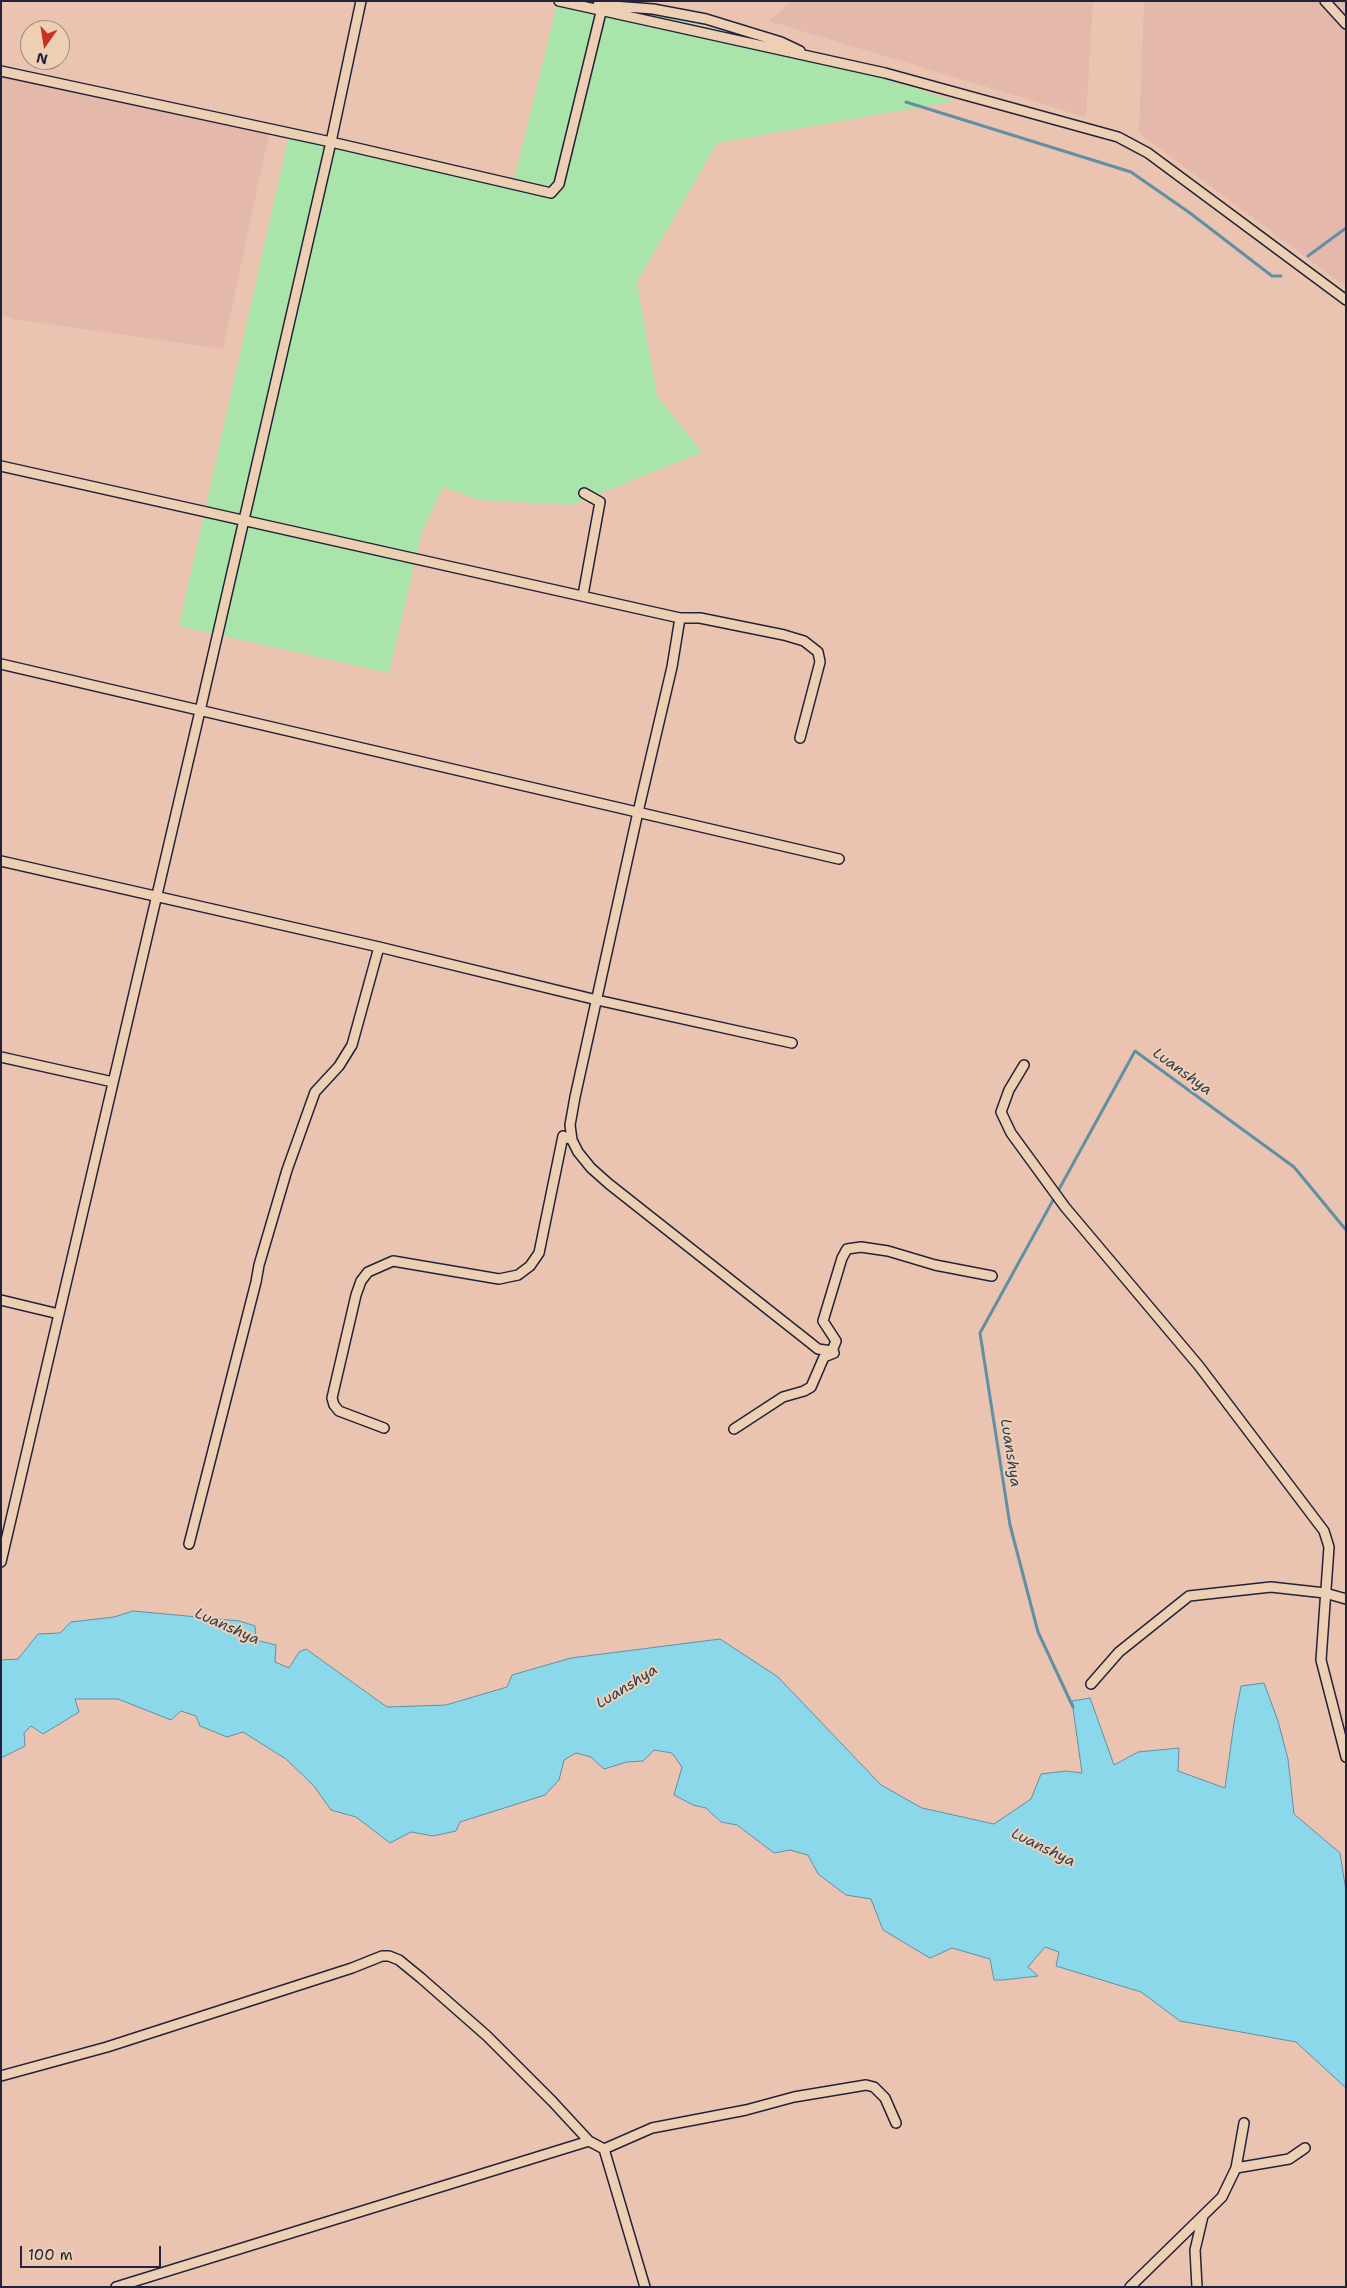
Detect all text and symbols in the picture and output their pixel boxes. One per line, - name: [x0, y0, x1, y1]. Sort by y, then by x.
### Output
- north arrow: [20, 20, 70, 70]
- text: N: [34, 49, 49, 69]
- water label: Luanshya: [1149, 1044, 1215, 1100]
- water label: Luanshya: [996, 1417, 1024, 1489]
- water label: Luanshya: [192, 1605, 262, 1649]
- water label: Luanshya: [593, 1661, 661, 1713]
- water label: Luanshya: [1008, 1825, 1078, 1871]
- scale bar: [22, 2236, 164, 2268]
- text: 100 m: [28, 2245, 73, 2265]

